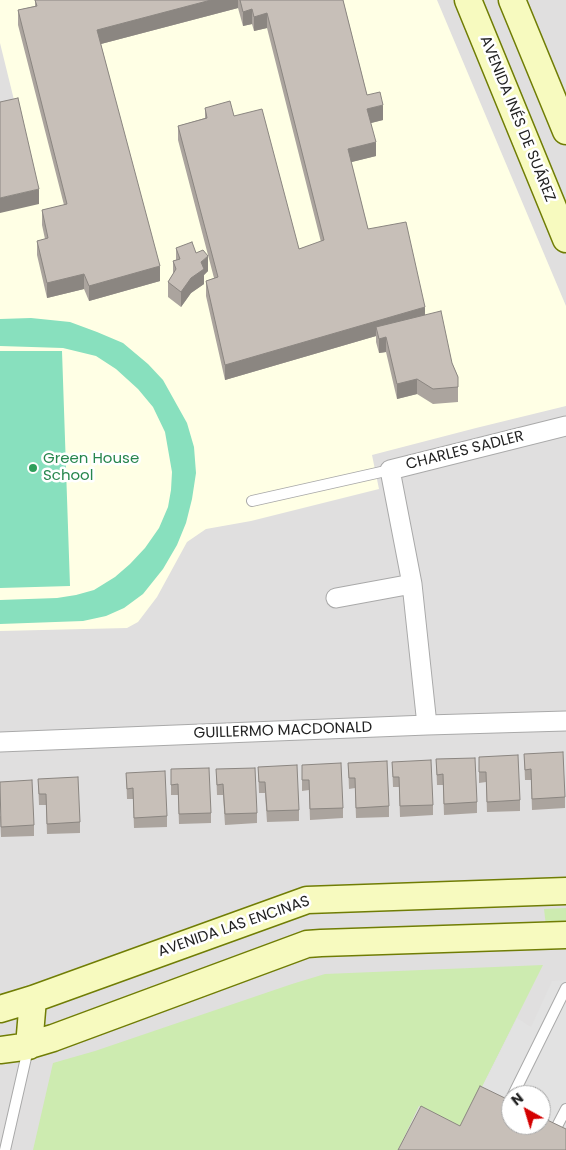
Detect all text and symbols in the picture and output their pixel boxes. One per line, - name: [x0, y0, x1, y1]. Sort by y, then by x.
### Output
- street label: AVENIDA INÉS DE SUÁREZ: [475, 33, 559, 205]
- street label: CHARLES SADLER: [404, 428, 526, 474]
- place label: Green House School: [43, 450, 139, 485]
- marker: Green House School: [27, 462, 39, 474]
- street label: GUILLERMO MACDONALD: [193, 719, 373, 743]
- street label: AVENIDA LAS ENCINAS: [156, 893, 312, 961]
- north arrow: [501, 1085, 551, 1135]
- text: N: [507, 1088, 528, 1110]

